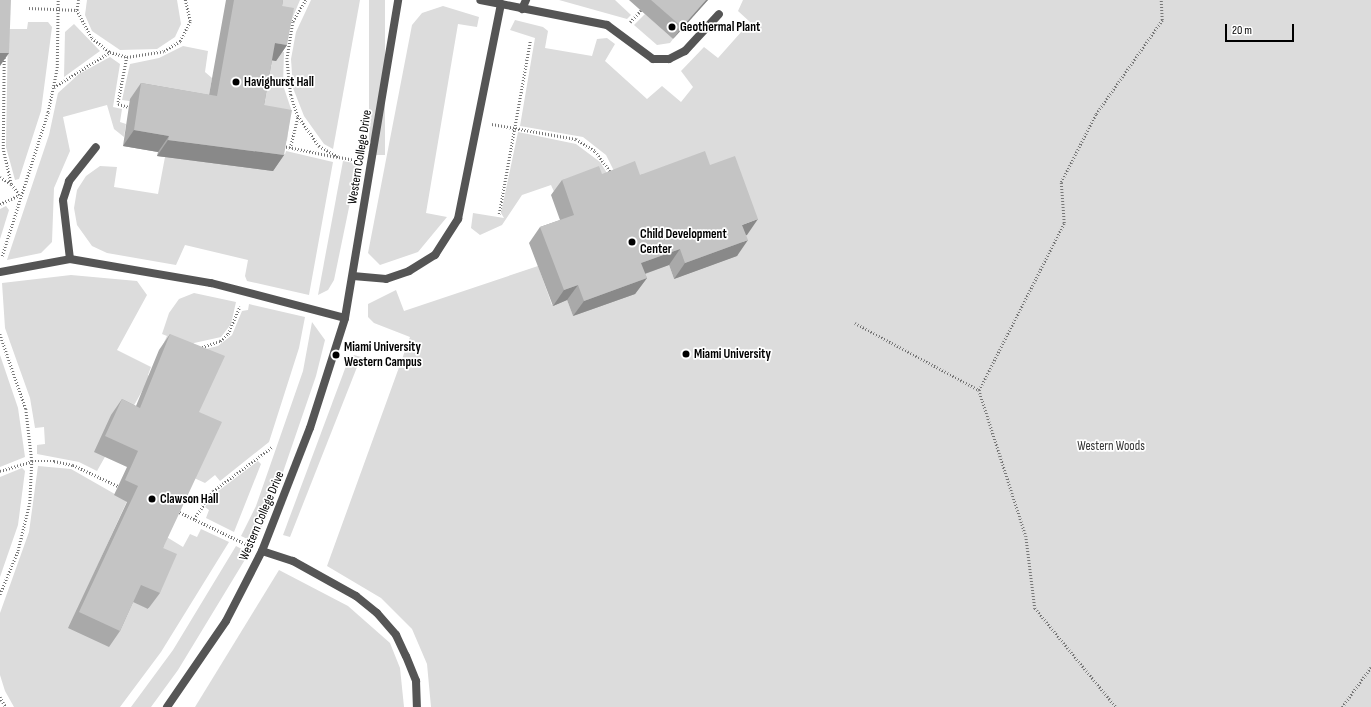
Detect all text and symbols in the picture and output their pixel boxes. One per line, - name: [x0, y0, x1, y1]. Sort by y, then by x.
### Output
- scale bar: [1227, 16, 1296, 42]
- place label: Geothermal Plant: [680, 19, 760, 35]
- marker: Geothermal Plant: [667, 22, 677, 32]
- text: 20 m: [1232, 23, 1252, 38]
- place label: Havighurst Hall: [244, 74, 314, 90]
- marker: Havighurst Hall: [231, 77, 241, 87]
- street label: Western College Drive: [345, 109, 375, 205]
- place label: Child Development Center: [640, 227, 727, 258]
- marker: Child Development Center: [627, 237, 637, 247]
- place label: Miami University Western Campus: [344, 340, 422, 371]
- place label: Miami University: [694, 346, 771, 362]
- marker: Miami University: [681, 349, 691, 359]
- marker: Miami University Western Campus: [331, 350, 341, 360]
- park label: Western Woods: [1077, 438, 1145, 454]
- street label: Western College Drive: [236, 469, 288, 563]
- place label: Clawson Hall: [160, 491, 218, 507]
- marker: Clawson Hall: [147, 494, 157, 504]

